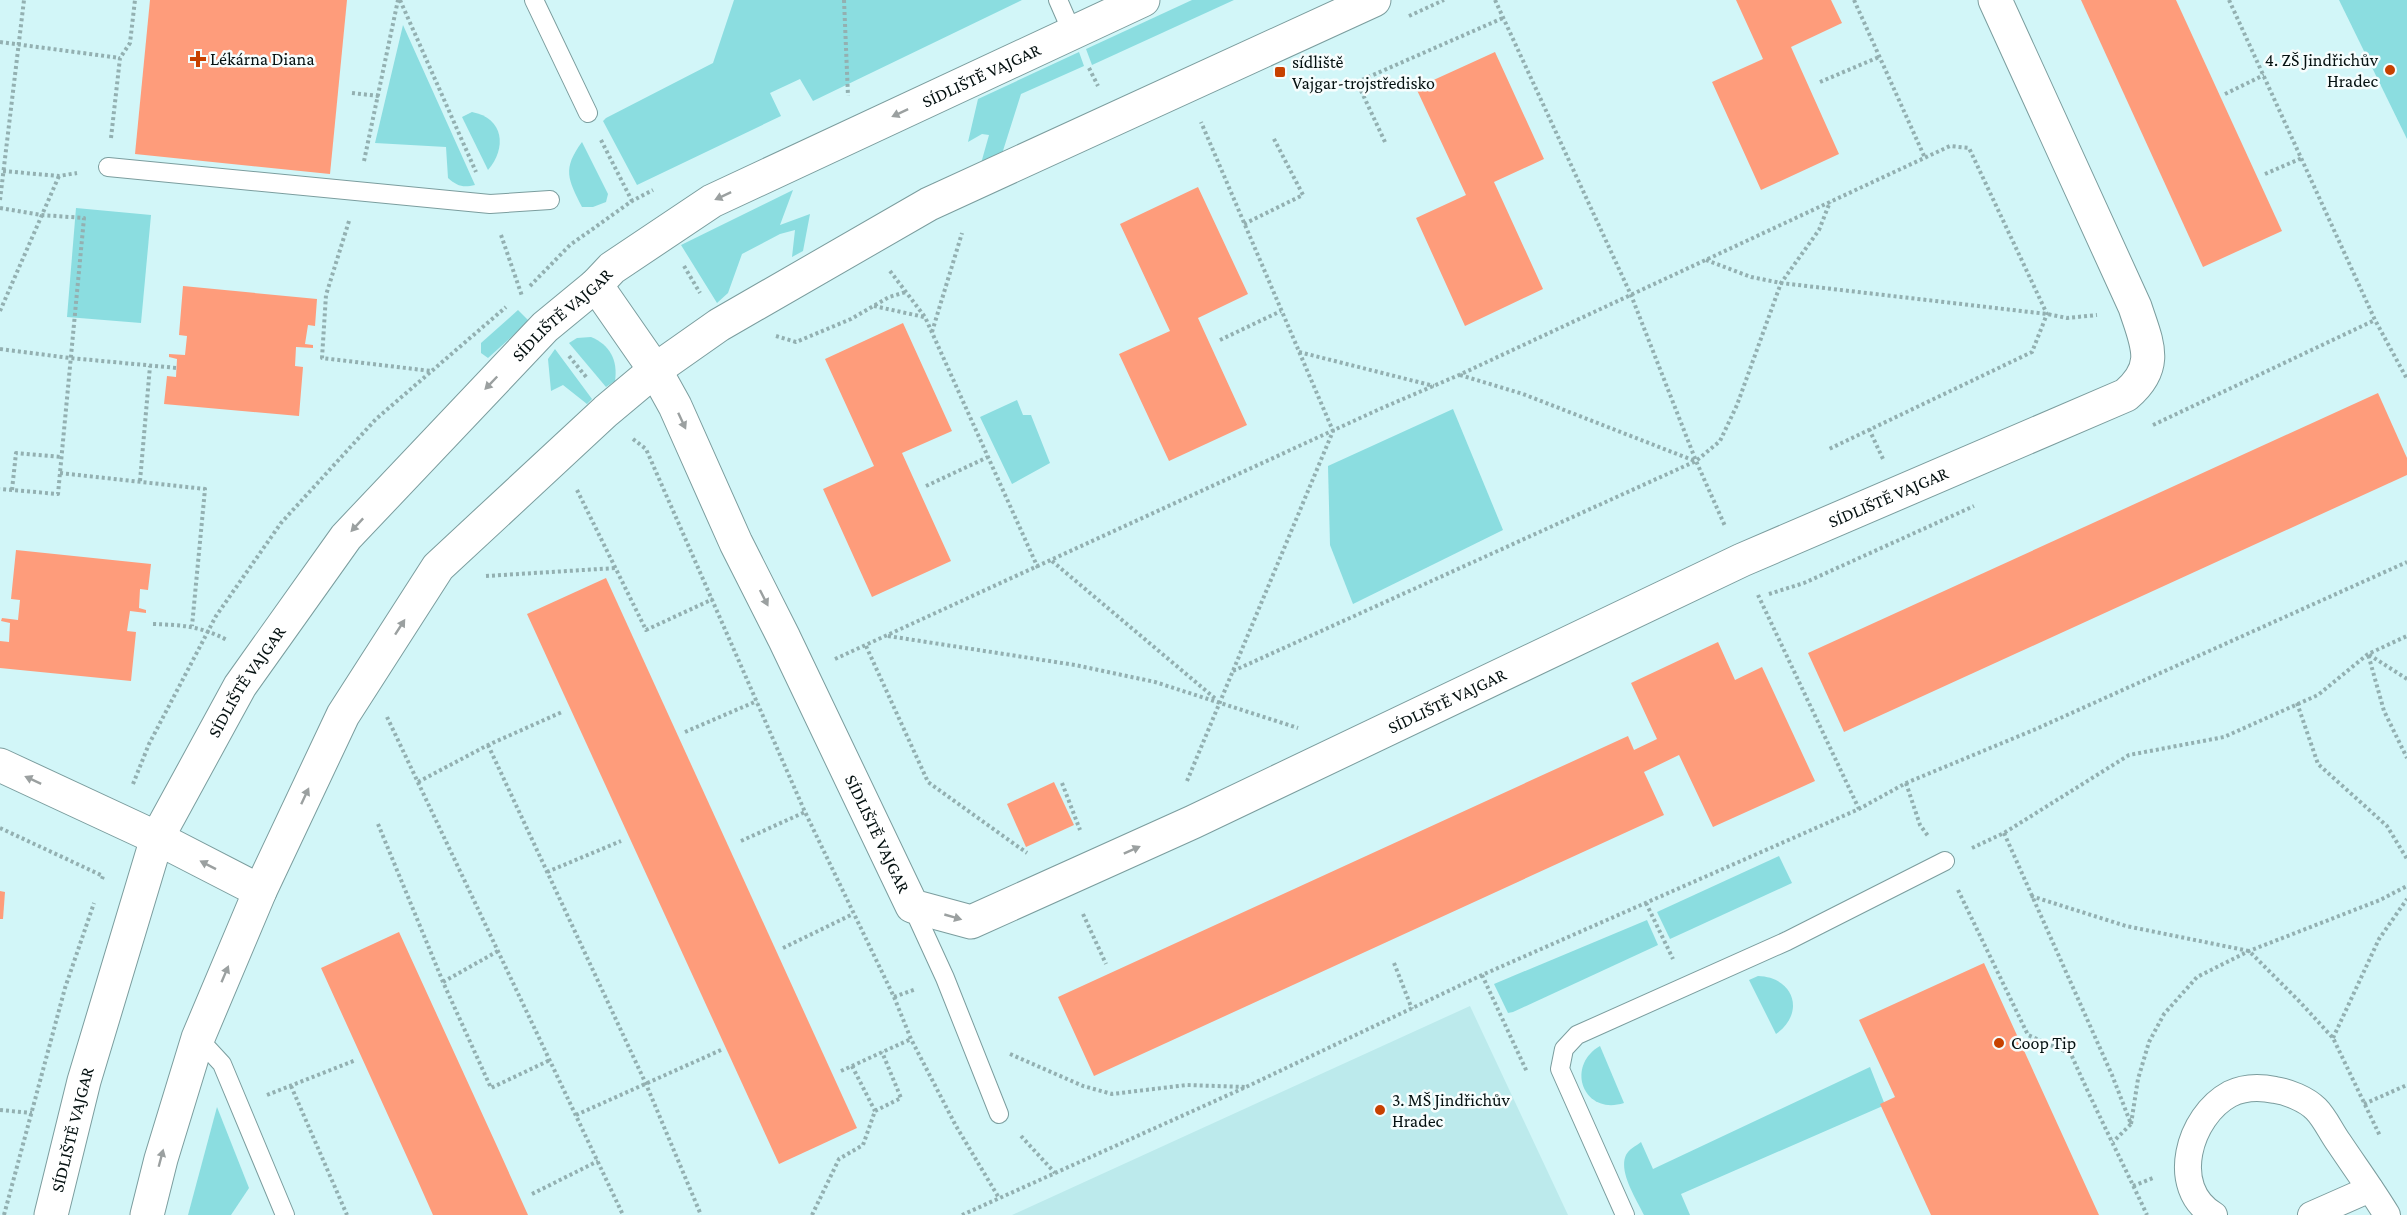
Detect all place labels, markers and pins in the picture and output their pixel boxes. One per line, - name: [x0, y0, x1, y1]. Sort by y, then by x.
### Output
- place label: Lékárna Diana: [210, 49, 315, 69]
- place label: 4. ZŠ Jindřichův Hradec: [2265, 50, 2379, 91]
- marker: Lékárna Diana: [191, 52, 205, 66]
- place label: sídliště Vajgar-trojstředisko: [1292, 52, 1435, 94]
- marker: 4. ZŠ Jindřichův Hradec: [2383, 63, 2397, 77]
- marker: sídliště Vajgar-trojstředisko: [1273, 65, 1287, 79]
- place label: Coop Tip: [2011, 1033, 2076, 1053]
- marker: Coop Tip: [1992, 1036, 2006, 1050]
- place label: 3. MŠ Jindřichův Hradec: [1392, 1090, 1511, 1131]
- marker: 3. MŠ Jindřichův Hradec: [1373, 1103, 1387, 1117]

